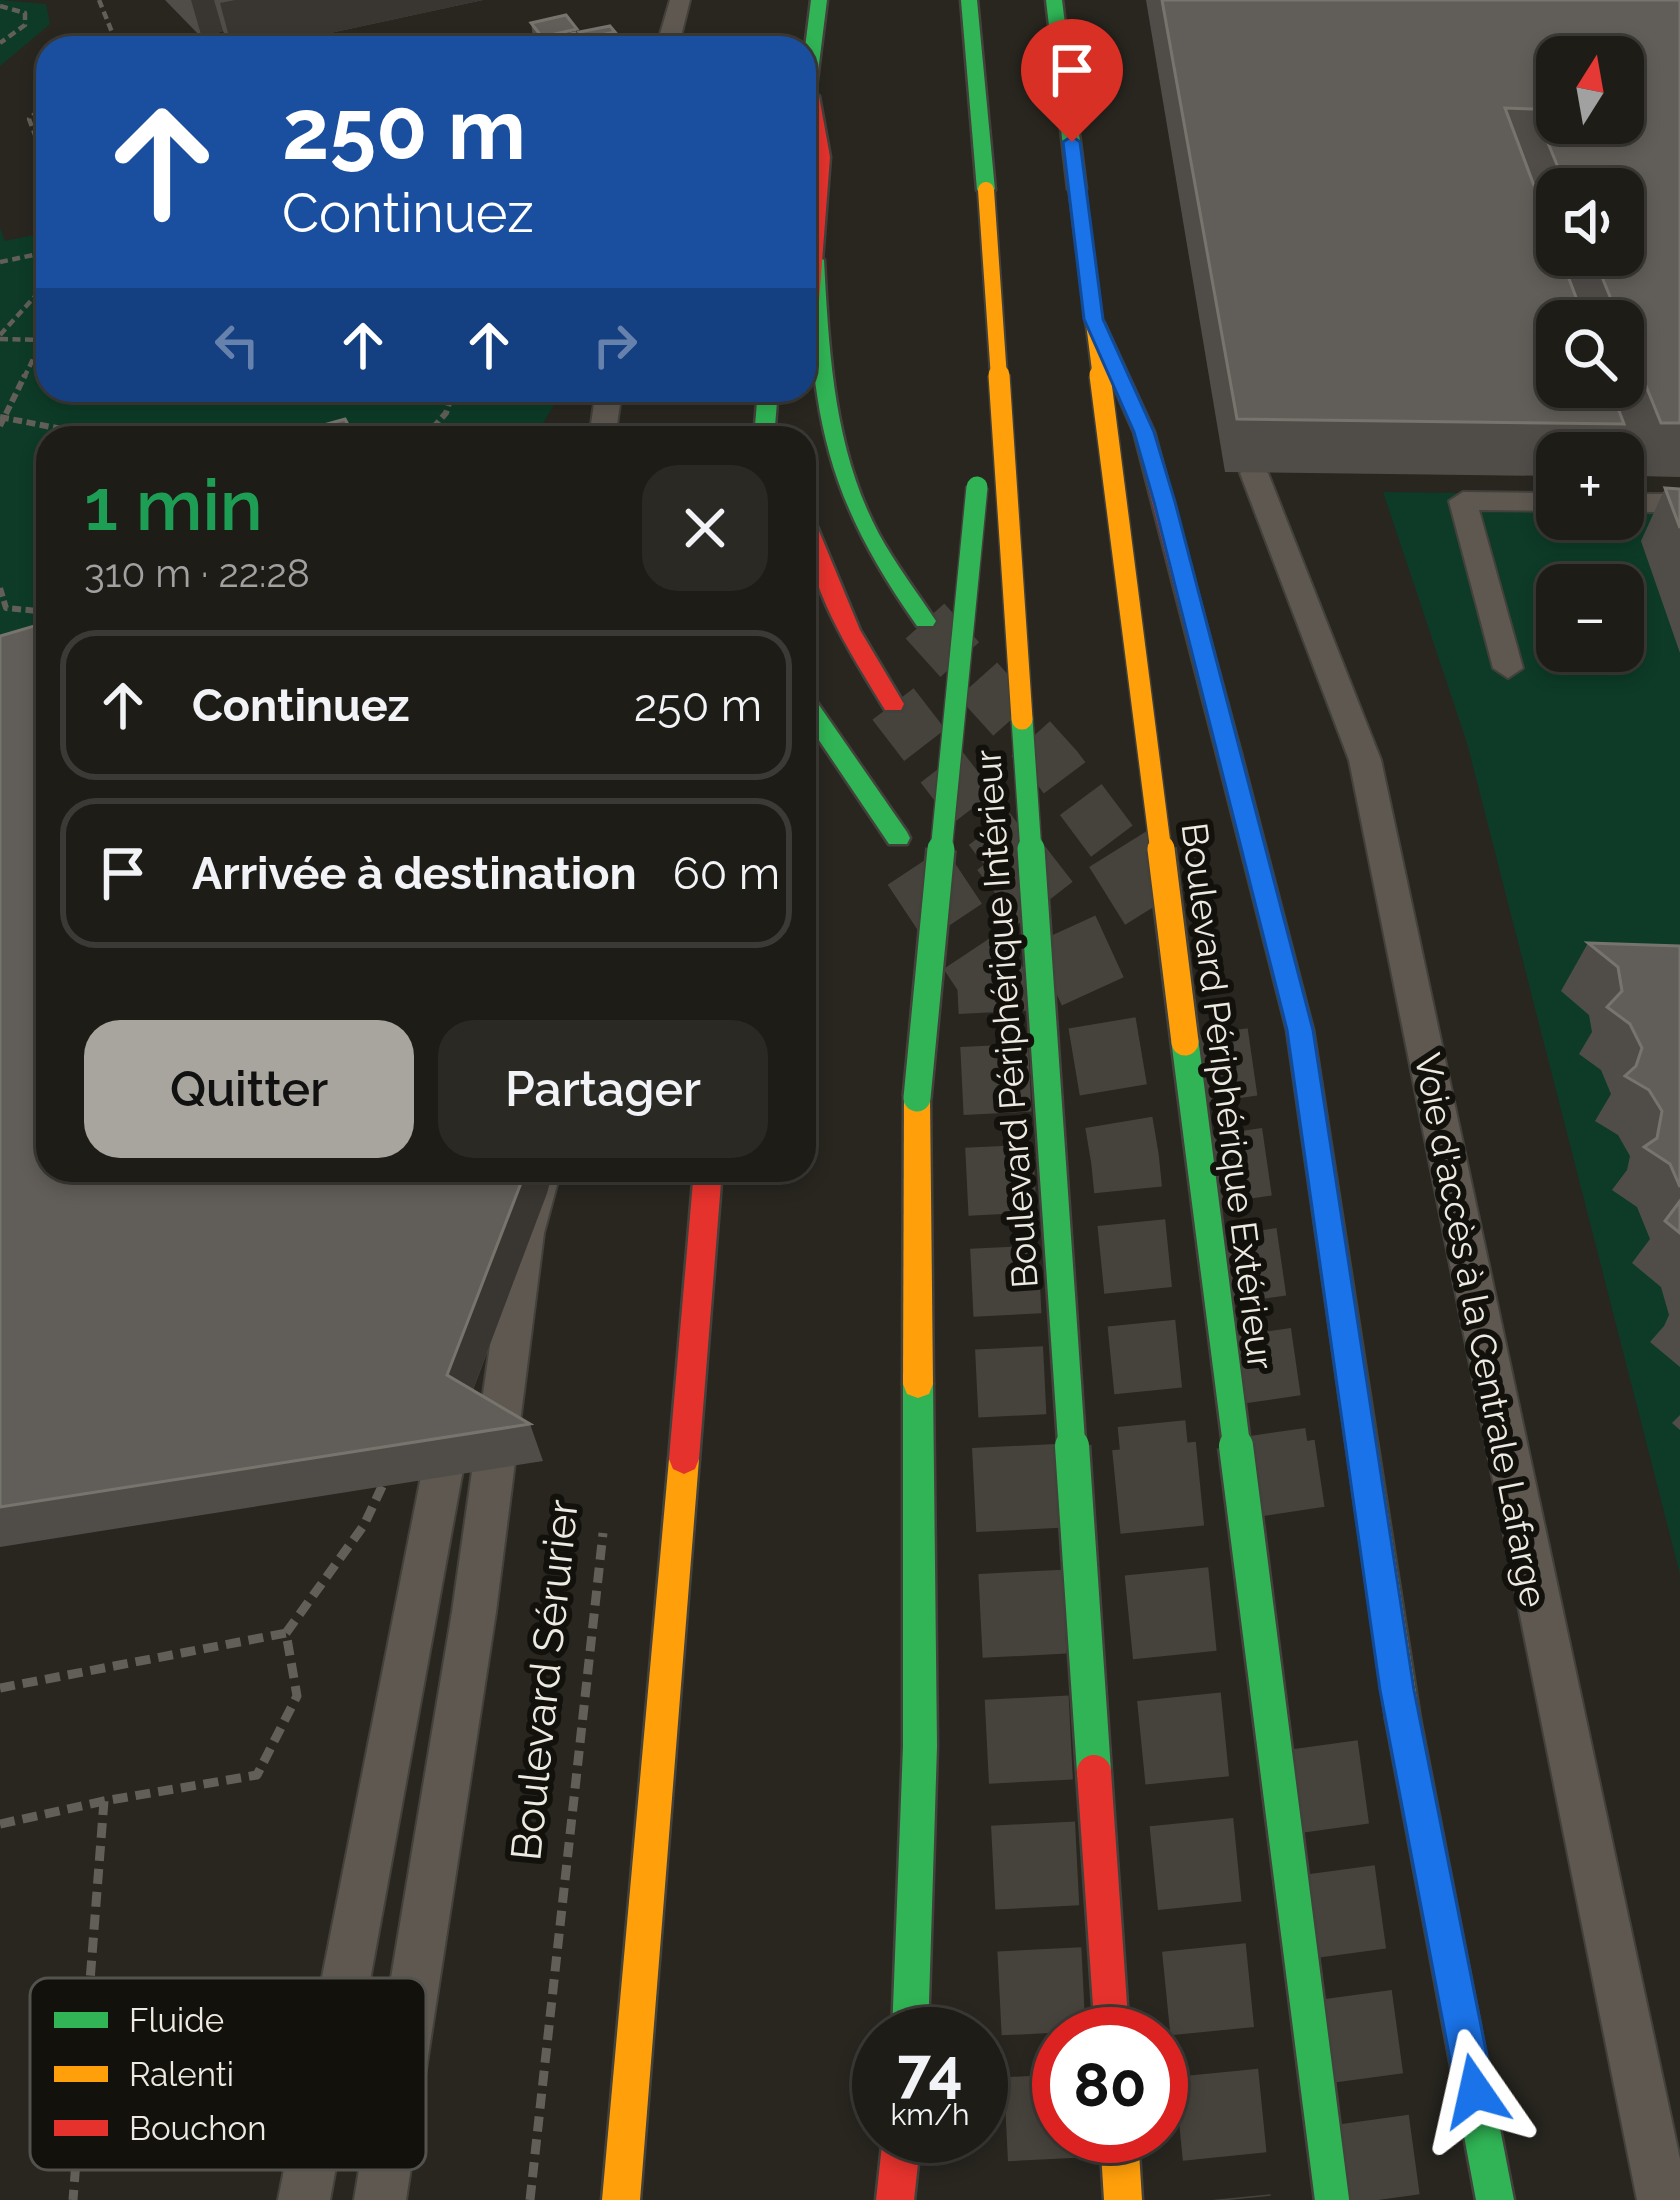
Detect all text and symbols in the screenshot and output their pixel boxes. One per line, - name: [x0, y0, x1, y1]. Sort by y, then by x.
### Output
- pin: [1021, 19, 1123, 142]
- north arrow: [1536, 36, 1644, 144]
- map controls: [1536, 36, 1644, 672]
- icon: arrive: [1039, 37, 1105, 103]
- text: 250 m: [282, 80, 526, 179]
- icon: ahead: [84, 84, 240, 240]
- button: sound: [1536, 168, 1644, 276]
- text: Continuez: [282, 181, 534, 245]
- button: search: [1536, 300, 1644, 408]
- icon: left: [204, 312, 270, 378]
- icon: ahead: [330, 312, 396, 378]
- icon: ahead: [456, 312, 522, 378]
- icon: right: [582, 312, 648, 378]
- button: +: [1536, 432, 1644, 540]
- text: 1 min: [84, 462, 263, 547]
- button: close: [642, 465, 768, 591]
- text: 310 m · 22:28: [84, 550, 310, 596]
- button: −: [1536, 564, 1644, 672]
- icon: ahead: [90, 672, 156, 738]
- text: Continuez: [192, 679, 410, 732]
- text: 250 m: [634, 679, 762, 732]
- street label: Boulevard Périphérique Intérieur: [966, 748, 1046, 1290]
- street label: Boulevard Périphérique Extérieur: [1174, 820, 1282, 1372]
- icon: arrive: [90, 840, 156, 906]
- text: Arrivée à destination: [192, 847, 637, 900]
- text: 60 m: [673, 847, 780, 900]
- button: Quitter: [84, 1020, 414, 1158]
- button: Partager: [438, 1020, 768, 1158]
- street label: Voie d'accès à la Centrale Lafarge: [1407, 1050, 1555, 1610]
- street label: Boulevard Sérurier: [501, 1497, 588, 1863]
- legend: [30, 1978, 426, 2170]
- text: Fluide: [129, 2001, 224, 2040]
- speed limit sign: 80: [1032, 2007, 1188, 2163]
- position arrow: [1412, 2028, 1538, 2154]
- text: 74: [897, 2035, 963, 2105]
- text: Ralenti: [129, 2055, 234, 2094]
- text: km/h: [890, 2097, 970, 2132]
- text: Bouchon: [129, 2109, 266, 2148]

